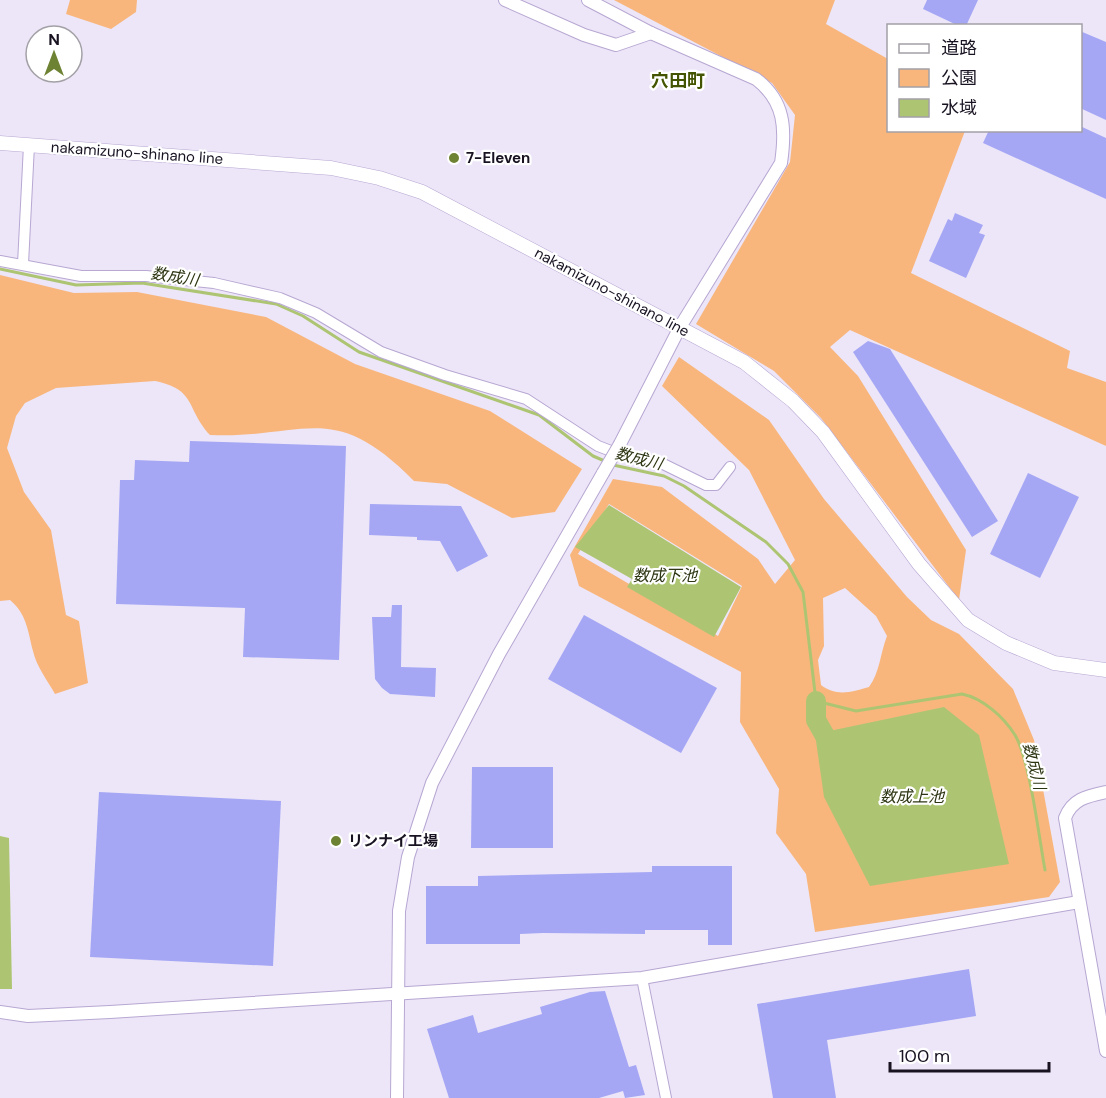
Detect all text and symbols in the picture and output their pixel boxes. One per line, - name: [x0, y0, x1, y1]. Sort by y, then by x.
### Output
- north arrow: [24, 24, 84, 84]
- legend: [887, 24, 1082, 132]
- text: N: [48, 29, 60, 50]
- text: 道路: [941, 36, 977, 60]
- text: 公園: [941, 66, 977, 90]
- district label: 穴田町: [651, 69, 705, 93]
- text: 水域: [941, 96, 977, 120]
- street label: nakamizuno-shinano line: [50, 137, 224, 169]
- place label: 7-Eleven: [466, 148, 530, 168]
- marker: 7-Eleven: [447, 151, 461, 165]
- street label: nakamizuno-shinano line: [531, 243, 693, 341]
- water label: 数成川: [150, 262, 202, 291]
- water label: 数成川: [613, 442, 667, 475]
- water label: 数成下池: [633, 565, 699, 586]
- water label: 数成川: [1019, 740, 1051, 794]
- water label: 数成上池: [880, 786, 946, 807]
- place label: リンナイ工場: [348, 831, 438, 851]
- marker: リンナイ工場: [329, 834, 343, 848]
- scale bar: [890, 1035, 1049, 1073]
- text: 100 m: [899, 1044, 950, 1068]

